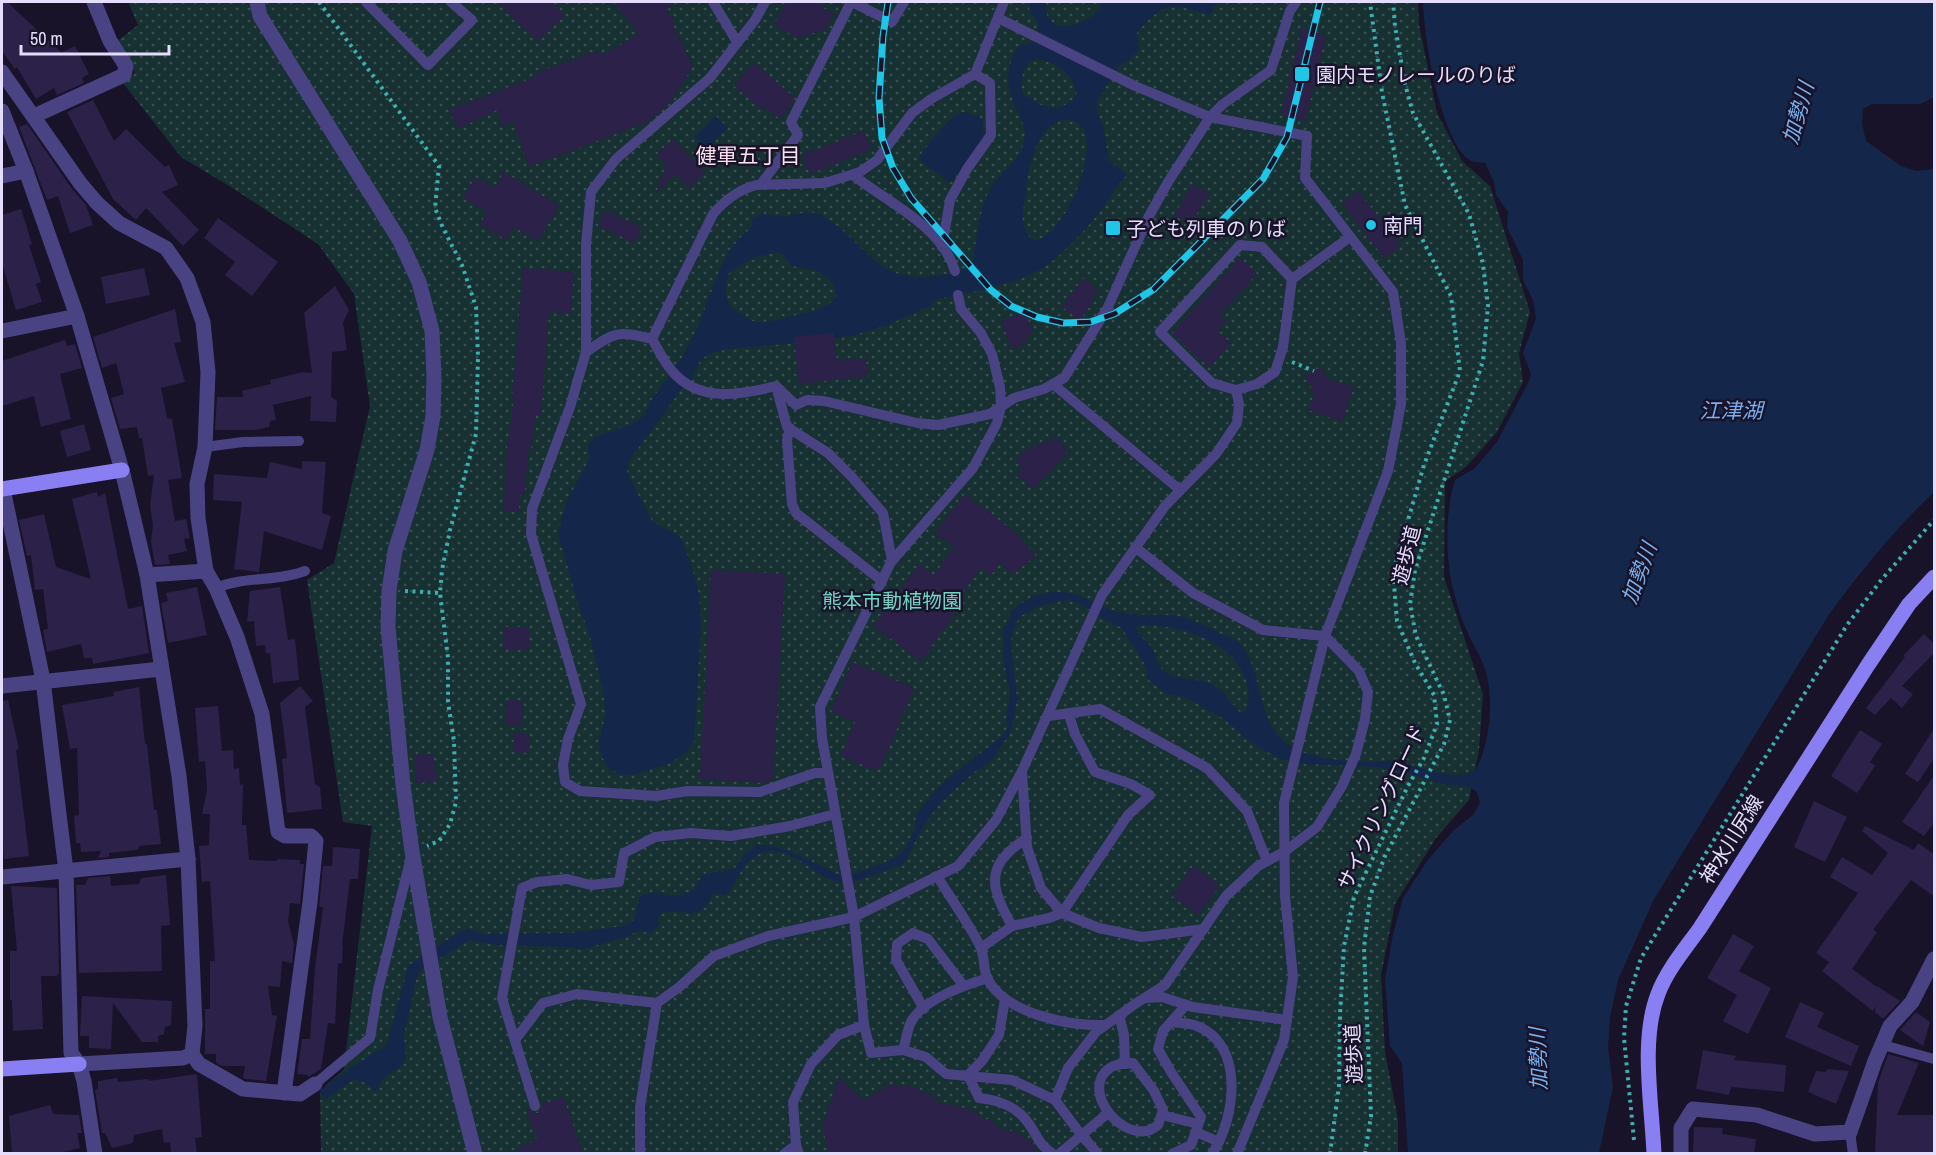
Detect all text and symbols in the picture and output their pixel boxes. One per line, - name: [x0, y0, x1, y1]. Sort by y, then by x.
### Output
- scale bar: [21, 18, 170, 56]
- text: 50 m: [30, 26, 63, 51]
- place label: 園内モノレールのりば: [1316, 61, 1516, 88]
- marker: 園内モノレールのりば: [1293, 65, 1311, 83]
- water label: 加勢川: [1775, 77, 1821, 147]
- district label: 健軍五丁目: [696, 141, 801, 170]
- place label: 南門: [1383, 212, 1423, 239]
- place label: 子ども列車のりば: [1126, 215, 1286, 242]
- marker: 南門: [1364, 218, 1378, 232]
- marker: 子ども列車のりば: [1104, 219, 1122, 237]
- water label: 江津湖: [1700, 396, 1765, 425]
- street label: 遊歩道: [1386, 523, 1426, 587]
- water label: 加勢川: [1615, 537, 1664, 608]
- park label: 熊本市動植物園: [822, 587, 962, 614]
- street label: サイクリングロード: [1331, 720, 1431, 894]
- street label: 神水川尻線: [1693, 789, 1769, 889]
- street label: 遊歩道: [1338, 1023, 1368, 1085]
- water label: 加勢川: [1522, 1025, 1554, 1091]

